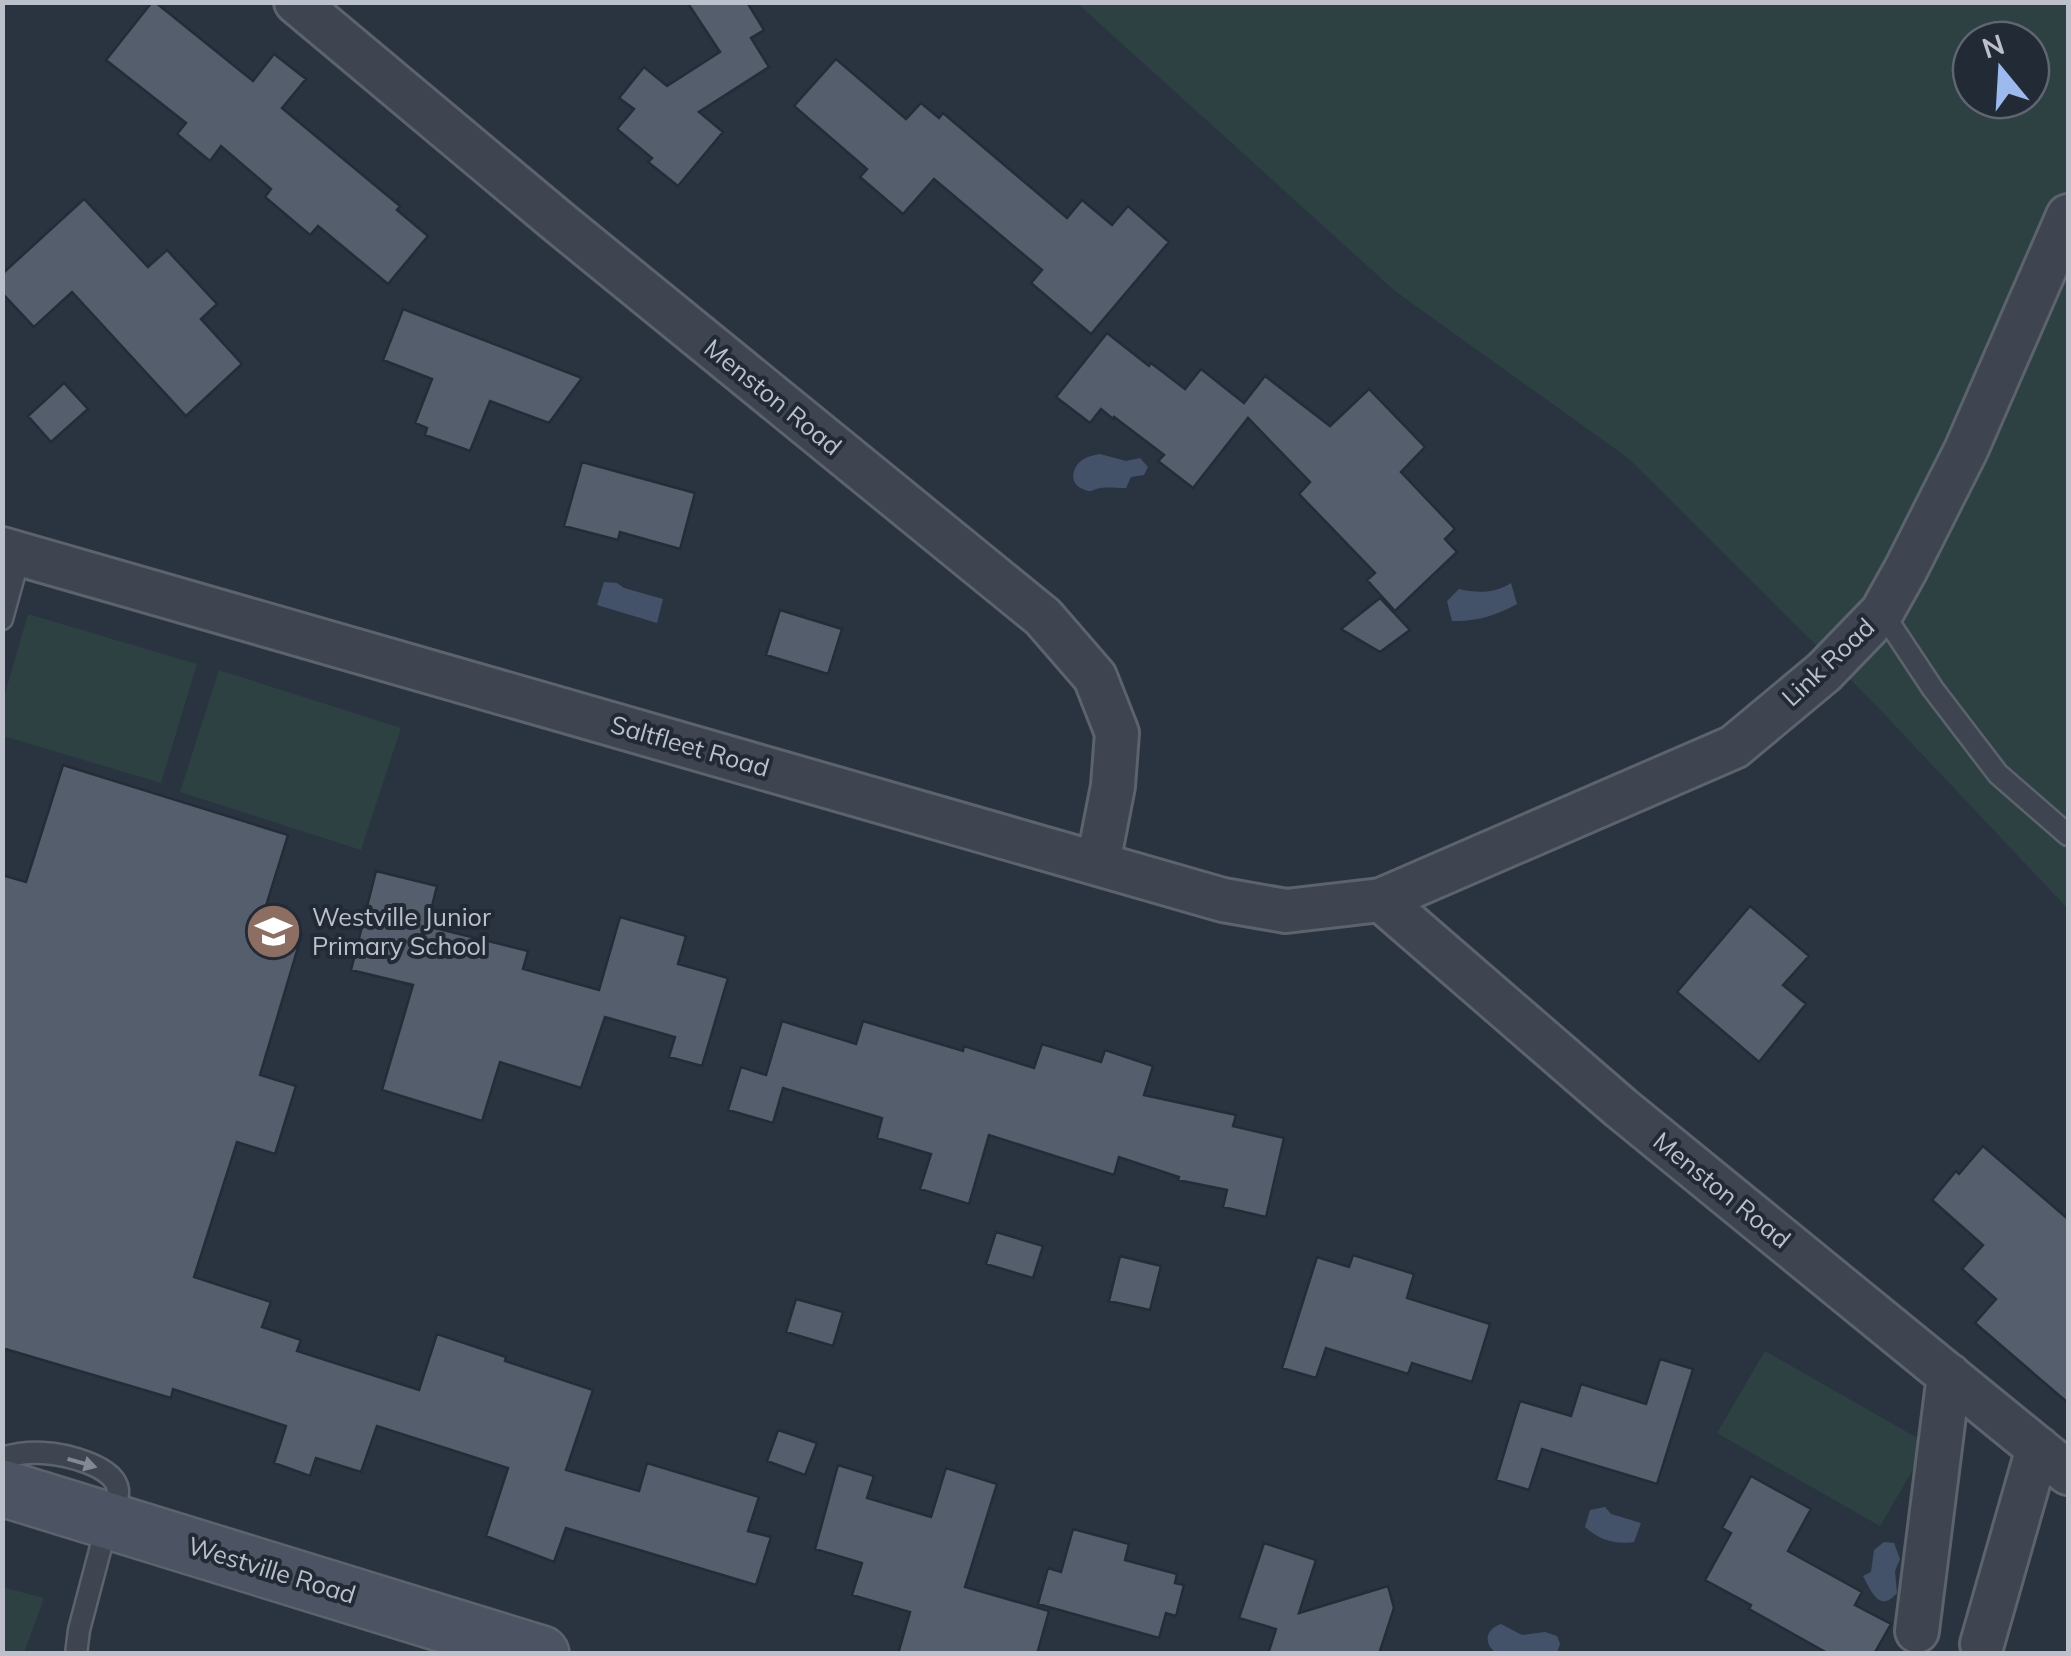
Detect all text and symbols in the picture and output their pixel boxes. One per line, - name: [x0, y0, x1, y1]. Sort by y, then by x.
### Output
- north arrow: [1951, 20, 2051, 120]
- text: N: [1978, 26, 2009, 66]
- street label: Menston Road: [699, 332, 848, 461]
- street label: Link Road: [1775, 611, 1880, 712]
- street label: Saltfleet Road: [607, 708, 773, 783]
- school or university icon: Westville Junior Primary School: [243, 901, 303, 961]
- place label: Westville Junior Primary School: [312, 901, 491, 961]
- street label: Menston Road: [1648, 1125, 1797, 1254]
- one-way arrow: [67, 1455, 98, 1471]
- street label: Westville Road: [185, 1529, 360, 1610]

